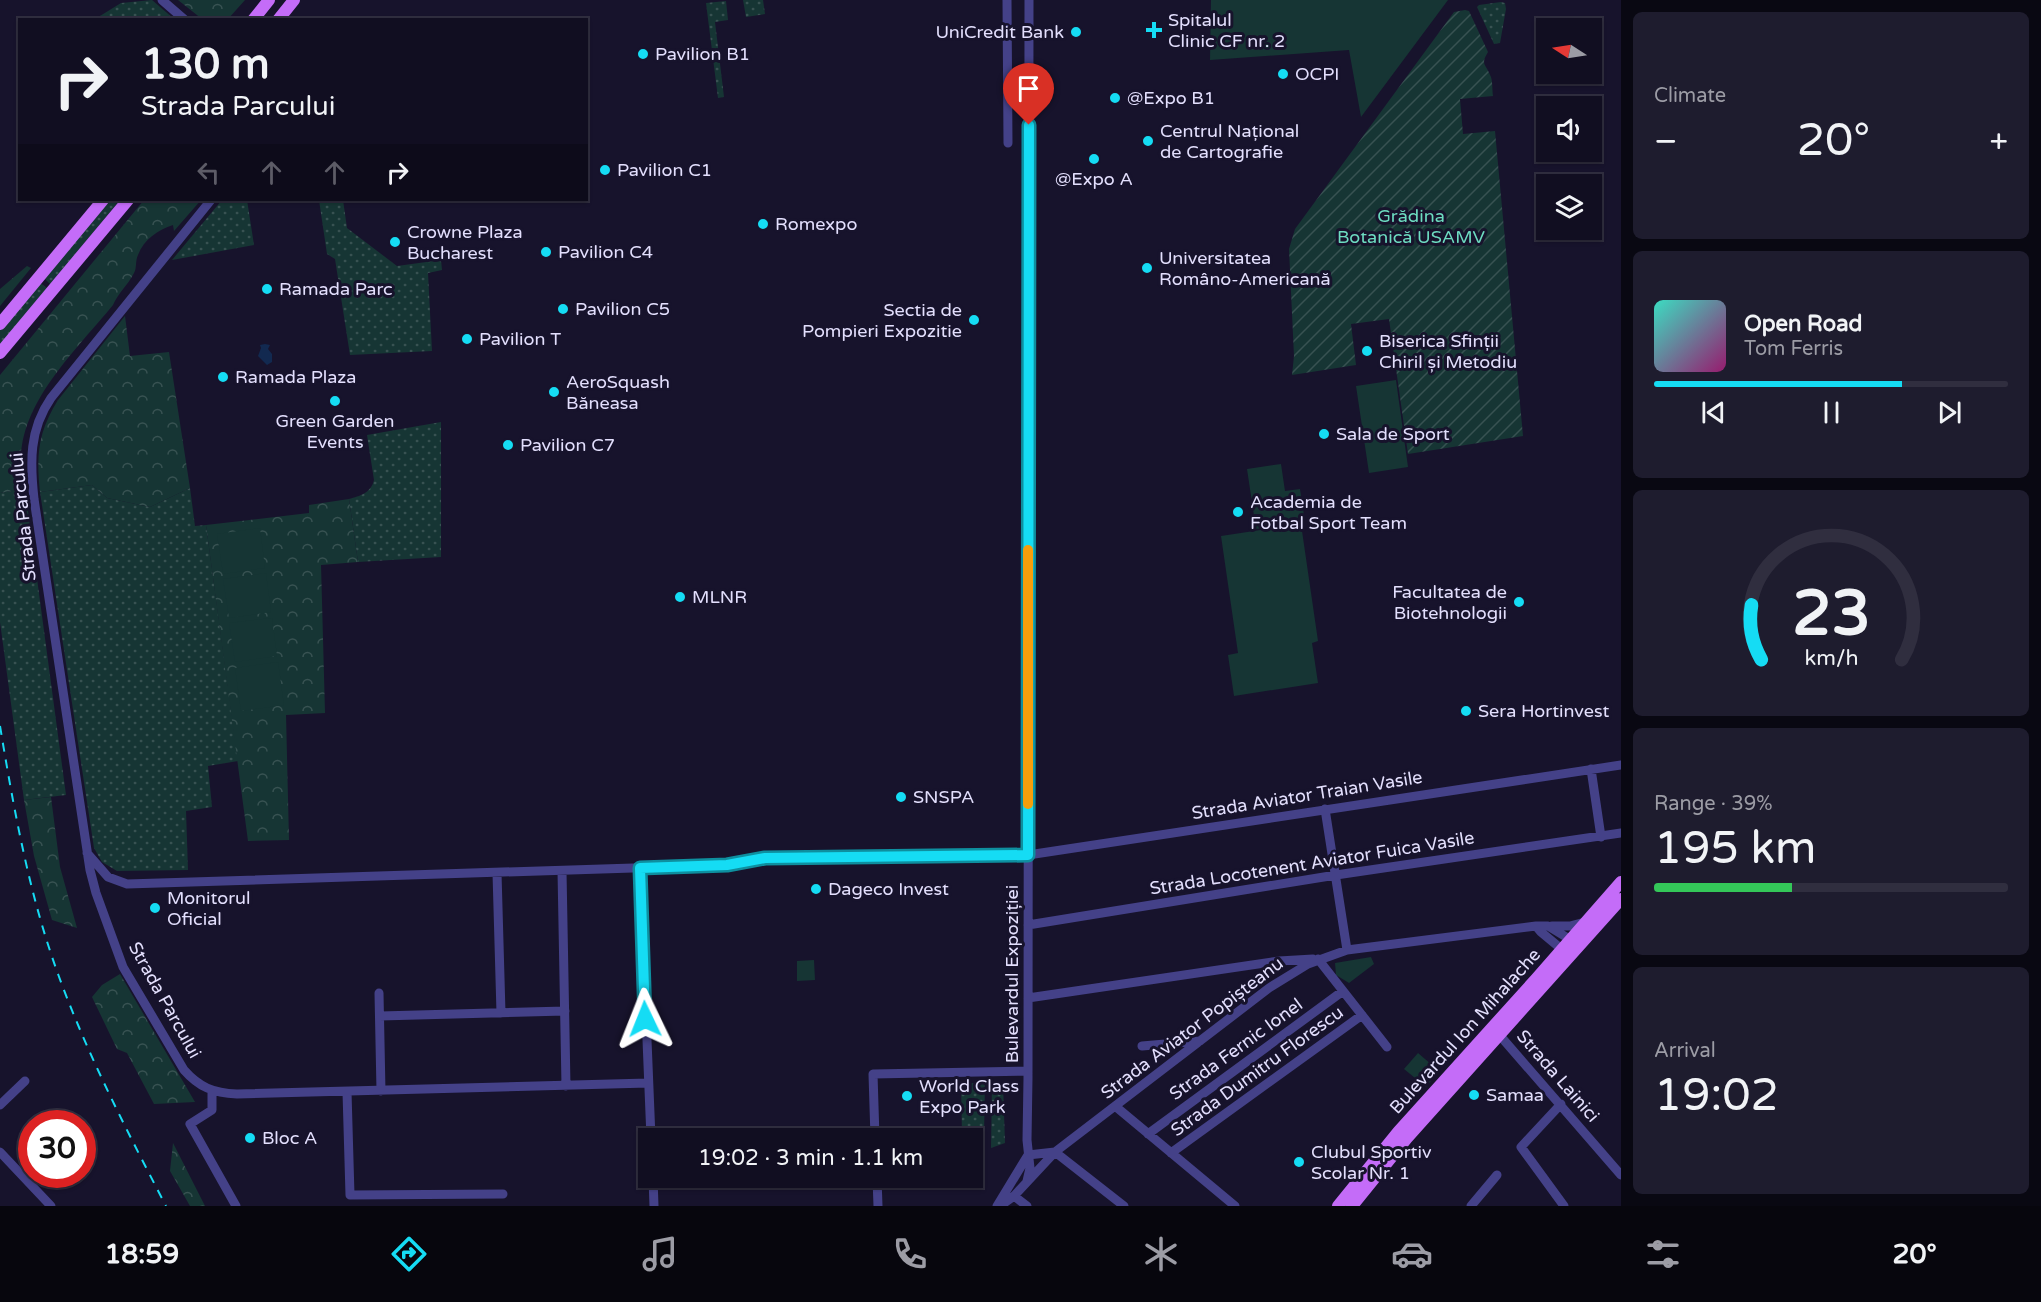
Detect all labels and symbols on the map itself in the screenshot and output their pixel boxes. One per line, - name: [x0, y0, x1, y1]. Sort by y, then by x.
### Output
- place label: Spitalul Clinic CF nr. 2: [1168, 9, 1285, 52]
- north arrow: [1536, 18, 1602, 84]
- place label: UniCredit Bank: [935, 21, 1064, 43]
- marker: Spitalul Clinic CF nr. 2: [1145, 21, 1163, 39]
- marker: UniCredit Bank: [1069, 25, 1083, 39]
- place label: Pavilion B1: [655, 43, 750, 65]
- marker: Pavilion B1: [636, 47, 650, 61]
- pin: [1003, 63, 1054, 125]
- place label: OCPI: [1295, 63, 1339, 85]
- marker: OCPI: [1276, 67, 1290, 81]
- place label: @Expo B1: [1127, 87, 1215, 109]
- marker: @Expo B1: [1108, 91, 1122, 105]
- place label: Centrul Național de Cartografie: [1160, 120, 1299, 163]
- marker: Centrul Național de Cartografie: [1141, 134, 1155, 148]
- marker: @Expo A: [1087, 152, 1101, 166]
- place label: Pavilion C1: [617, 159, 712, 181]
- marker: Pavilion C1: [598, 163, 612, 177]
- place label: @Expo A: [1055, 168, 1133, 190]
- park label: Grădina Botanică USAMV: [1337, 205, 1486, 248]
- place label: Romexpo: [775, 213, 857, 235]
- marker: Romexpo: [756, 217, 770, 231]
- place label: Crowne Plaza Bucharest: [407, 221, 523, 264]
- marker: Crowne Plaza Bucharest: [388, 235, 402, 249]
- place label: Pavilion C4: [558, 241, 653, 263]
- marker: Pavilion C4: [539, 245, 553, 259]
- place label: Universitatea Româno-Americană: [1159, 247, 1331, 290]
- marker: Universitatea Româno-Americană: [1140, 261, 1154, 275]
- place label: Ramada Parc: [279, 278, 393, 300]
- marker: Ramada Parc: [260, 282, 274, 296]
- place label: Pavilion C5: [575, 298, 670, 320]
- place label: Sectia de Pompieri Expozitie: [802, 299, 962, 342]
- marker: Pavilion C5: [556, 302, 570, 316]
- marker: Sectia de Pompieri Expozitie: [967, 313, 981, 327]
- place label: Pavilion T: [479, 328, 561, 350]
- place label: Biserica Sfinții Chiril și Metodiu: [1379, 330, 1517, 373]
- marker: Pavilion T: [460, 332, 474, 346]
- marker: Biserica Sfinții Chiril și Metodiu: [1360, 344, 1374, 358]
- place label: Ramada Plaza: [235, 366, 356, 388]
- marker: Ramada Plaza: [216, 370, 230, 384]
- place label: AeroSquash Băneasa: [566, 371, 670, 414]
- marker: AeroSquash Băneasa: [547, 385, 561, 399]
- marker: Green Garden Events: [328, 394, 342, 408]
- place label: Green Garden Events: [275, 410, 395, 453]
- place label: Sala de Sport: [1336, 423, 1450, 445]
- marker: Sala de Sport: [1317, 427, 1331, 441]
- place label: Pavilion C7: [520, 434, 615, 456]
- marker: Pavilion C7: [501, 438, 515, 452]
- street label: Strada Parcului: [5, 451, 41, 583]
- place label: Academia de Fotbal Sport Team: [1250, 491, 1407, 534]
- marker: Academia de Fotbal Sport Team: [1231, 505, 1245, 519]
- place label: Facultatea de Biotehnologii: [1392, 581, 1507, 624]
- place label: MLNR: [692, 586, 747, 608]
- marker: MLNR: [673, 590, 687, 604]
- marker: Facultatea de Biotehnologii: [1512, 595, 1526, 609]
- place label: Sera Hortinvest: [1478, 700, 1609, 722]
- marker: Sera Hortinvest: [1459, 704, 1473, 718]
- street label: Strada Aviator Traian Vasile: [1190, 766, 1424, 824]
- place label: SNSPA: [913, 786, 974, 808]
- marker: SNSPA: [894, 790, 908, 804]
- street label: Strada Locotenent Aviator Fuica Vasile: [1148, 826, 1476, 900]
- place label: Dageco Invest: [828, 878, 949, 900]
- marker: Dageco Invest: [809, 882, 823, 896]
- street label: Bulevardul Expoziției: [1001, 885, 1023, 1063]
- place label: Monitorul Oficial: [167, 887, 251, 930]
- marker: Monitorul Oficial: [148, 901, 162, 915]
- street label: Strada Parcului: [124, 938, 206, 1062]
- street label: Bulevardul Ion Mihalache: [1385, 944, 1545, 1118]
- street label: Strada Aviator Popișteanu: [1096, 952, 1288, 1104]
- position arrow: [613, 987, 677, 1051]
- street label: Strada Fernic Ionel: [1165, 993, 1307, 1105]
- street label: Strada Dumitru Florescu: [1166, 1001, 1348, 1141]
- street label: Strada Lainici: [1512, 1025, 1604, 1127]
- place label: World Class Expo Park: [919, 1075, 1019, 1118]
- place label: Samaa: [1486, 1084, 1544, 1106]
- marker: Samaa: [1467, 1088, 1481, 1102]
- marker: World Class Expo Park: [900, 1089, 914, 1103]
- speed limit sign: 30: [18, 1110, 96, 1188]
- place label: Bloc A: [262, 1127, 317, 1149]
- marker: Bloc A: [243, 1131, 257, 1145]
- place label: Clubul Sportiv Scolar Nr. 1: [1311, 1141, 1432, 1184]
- marker: Clubul Sportiv Scolar Nr. 1: [1292, 1155, 1306, 1169]

